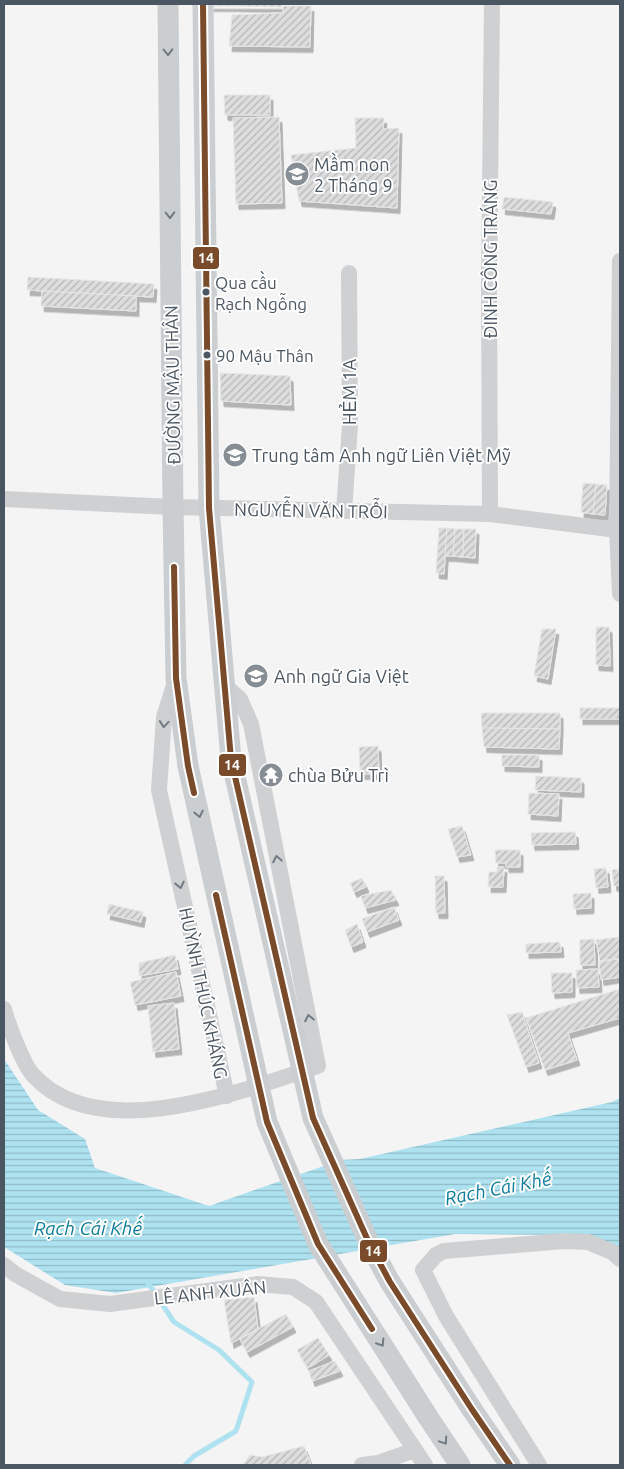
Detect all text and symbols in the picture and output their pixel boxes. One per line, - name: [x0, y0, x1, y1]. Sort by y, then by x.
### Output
- one-way arrow: [163, 49, 174, 57]
- place label: Mầm non 2 Tháng 9: [314, 152, 393, 195]
- school or university icon: Mầm non 2 Tháng 9: [284, 161, 310, 187]
- street label: ĐINH CÔNG TRÁNG: [479, 179, 500, 339]
- one-way arrow: [165, 211, 176, 219]
- line badge: 14: [192, 246, 220, 270]
- text: 14: [198, 250, 214, 266]
- place label: Qua cầu Rạch Ngỗng: [215, 270, 307, 313]
- marker: Qua cầu Rạch Ngỗng: [201, 287, 211, 297]
- street label: ĐƯỜNG MẬU THÂN: [159, 305, 183, 465]
- place label: 90 Mậu Thân: [216, 346, 314, 365]
- marker: 90 Mậu Thân: [202, 350, 212, 360]
- street label: HẺM 1A: [339, 359, 359, 425]
- school or university icon: Trung tâm Anh ngữ Liên Việt Mỹ: [222, 442, 248, 468]
- place label: Trung tâm Anh ngữ Liên Việt Mỹ: [252, 445, 511, 465]
- street label: NGUYỄN VĂN TRỖI: [234, 493, 388, 521]
- school or university icon: Anh ngữ Gia Việt: [243, 663, 269, 689]
- place label: Anh ngữ Gia Việt: [274, 666, 409, 686]
- one-way arrow: [159, 721, 170, 729]
- line badge: 14: [218, 753, 247, 777]
- text: 14: [224, 757, 240, 773]
- temple icon: chùa Bửu Trì: [258, 762, 284, 788]
- place label: chùa Bửu Trì: [288, 765, 389, 785]
- one-way arrow: [193, 809, 203, 818]
- one-way arrow: [272, 854, 283, 863]
- one-way arrow: [174, 880, 185, 889]
- street label: HUỲNH THÚC KHÁNG: [176, 905, 233, 1081]
- one-way arrow: [304, 1014, 314, 1023]
- water label: Rạch Cái Khế: [443, 1165, 555, 1209]
- water label: Rạch Cái Khế: [34, 1215, 144, 1239]
- line badge: 14: [359, 1239, 388, 1263]
- text: 14: [365, 1243, 381, 1259]
- street label: LÊ ANH XUÂN: [153, 1275, 267, 1308]
- one-way arrow: [374, 1337, 384, 1346]
- one-way arrow: [438, 1436, 447, 1445]

